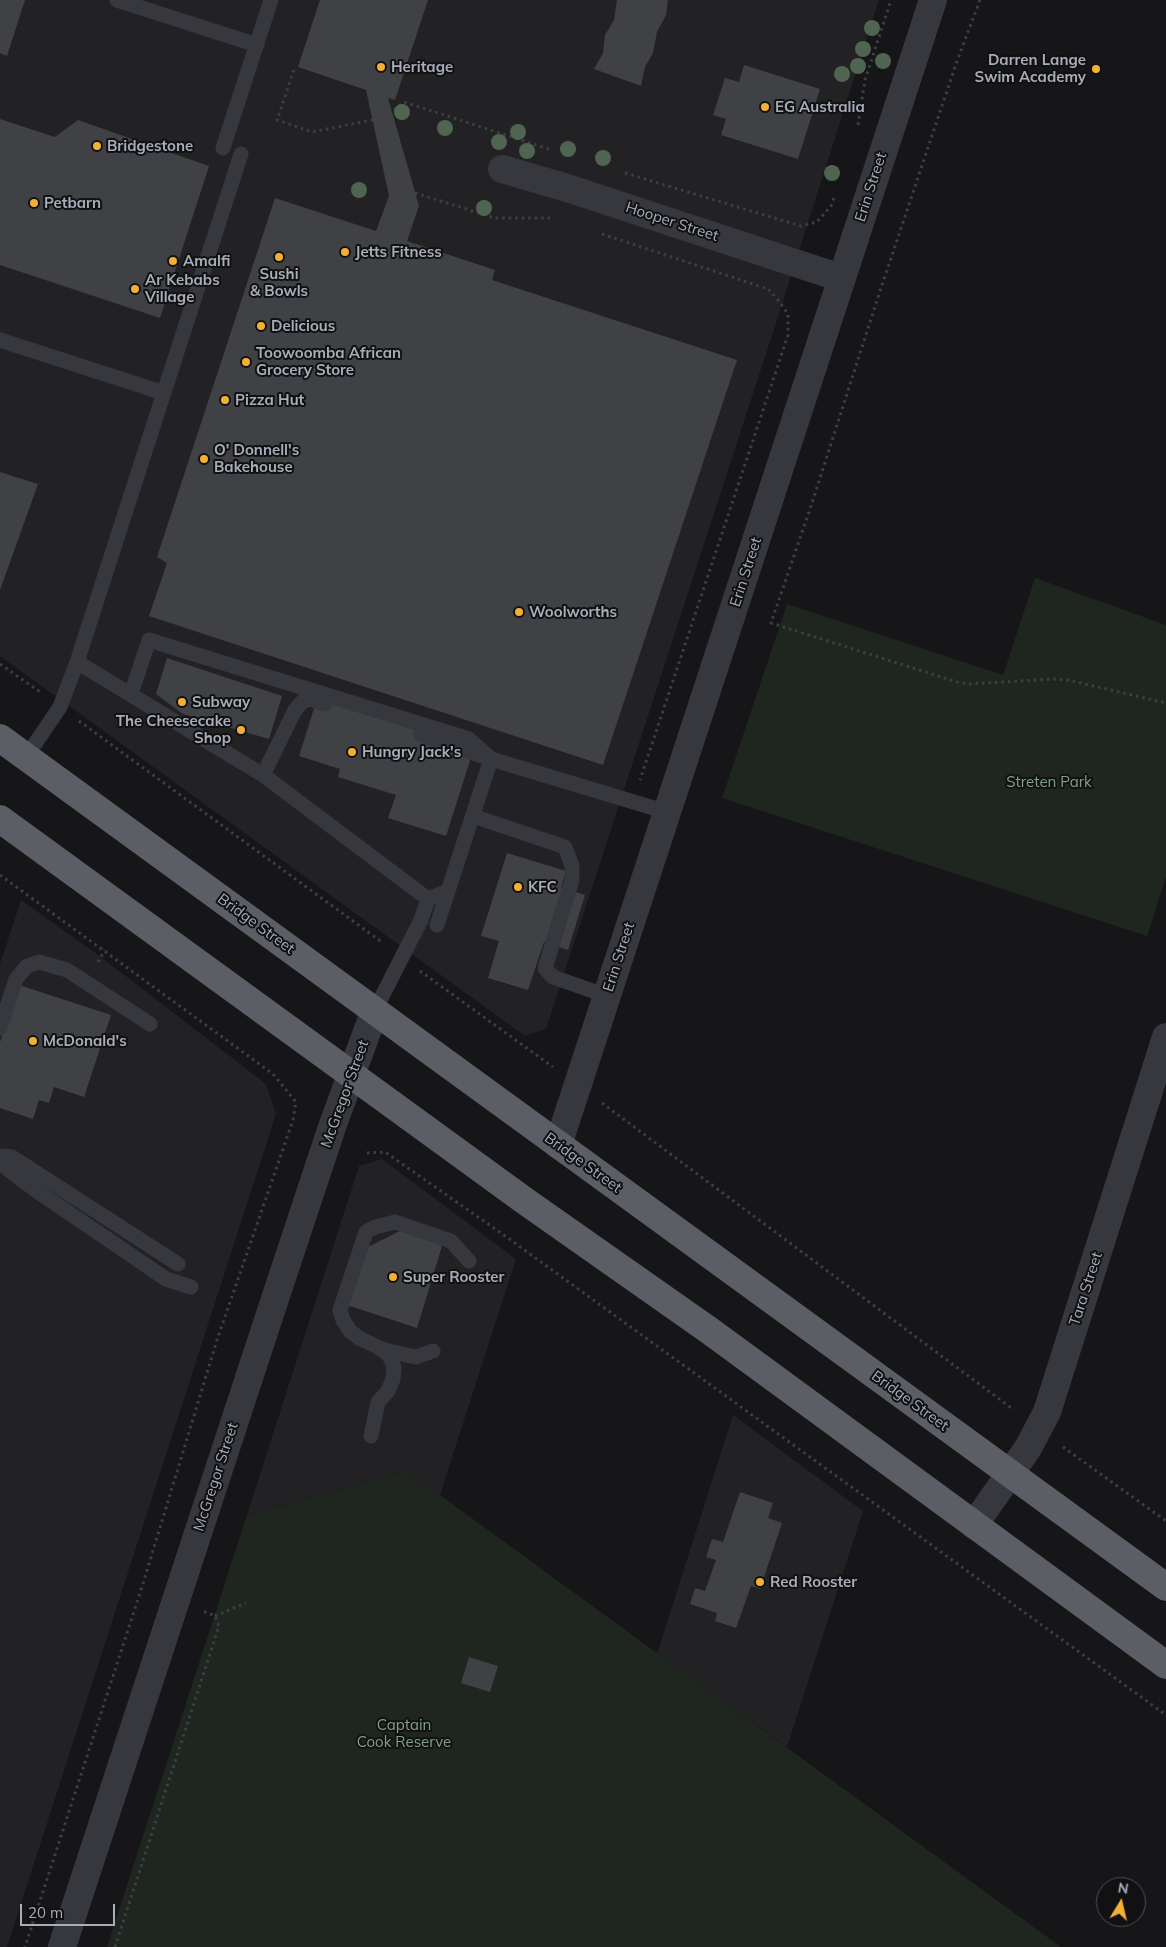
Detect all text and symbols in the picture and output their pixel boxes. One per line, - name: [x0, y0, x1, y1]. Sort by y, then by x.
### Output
- place label: Darren Lange Swim Academy: [975, 51, 1086, 86]
- place label: Heritage: [391, 58, 453, 76]
- marker: Heritage: [375, 61, 387, 73]
- marker: Darren Lange Swim Academy: [1090, 63, 1102, 75]
- place label: EG Australia: [775, 98, 865, 116]
- marker: EG Australia: [759, 101, 771, 113]
- place label: Bridgestone: [107, 137, 193, 155]
- marker: Bridgestone: [91, 140, 103, 152]
- street label: Erin Street: [851, 150, 891, 224]
- place label: Petbarn: [44, 194, 101, 212]
- marker: Petbarn: [28, 197, 40, 209]
- street label: Hooper Street: [623, 199, 721, 245]
- place label: Jetts Fitness: [355, 243, 442, 261]
- marker: Jetts Fitness: [339, 246, 351, 258]
- marker: Sushi & Bowls: [273, 251, 285, 263]
- place label: Amalfi: [183, 252, 230, 270]
- marker: Amalfi: [167, 255, 179, 267]
- place label: Sushi & Bowls: [250, 265, 308, 300]
- place label: Ar Kebabs Village: [145, 271, 220, 306]
- marker: Ar Kebabs Village: [129, 283, 141, 295]
- place label: Delicious: [271, 317, 335, 335]
- marker: Delicious: [255, 320, 267, 332]
- place label: Toowoomba African Grocery Store: [256, 344, 401, 379]
- marker: Toowoomba African Grocery Store: [240, 356, 252, 368]
- place label: Pizza Hut: [235, 391, 304, 409]
- marker: Pizza Hut: [219, 394, 231, 406]
- place label: O' Donnell's Bakehouse: [214, 441, 299, 476]
- marker: O' Donnell's Bakehouse: [198, 453, 210, 465]
- street label: Erin Street: [726, 535, 766, 609]
- place label: Woolworths: [529, 603, 617, 621]
- marker: Woolworths: [513, 606, 525, 618]
- place label: Subway: [192, 693, 250, 711]
- marker: Subway: [176, 696, 188, 708]
- place label: The Cheesecake Shop: [116, 712, 231, 747]
- marker: The Cheesecake Shop: [235, 724, 247, 736]
- place label: Hungry Jack's: [362, 743, 461, 761]
- marker: Hungry Jack's: [346, 746, 358, 758]
- park label: Streten Park: [1006, 773, 1092, 791]
- place label: KFC: [528, 878, 557, 896]
- marker: KFC: [512, 881, 524, 893]
- street label: Bridge Street: [214, 890, 298, 958]
- street label: Erin Street: [599, 920, 639, 994]
- place label: McDonald's: [43, 1032, 127, 1050]
- marker: McDonald's: [27, 1035, 39, 1047]
- street label: McGregor Street: [317, 1038, 373, 1150]
- street label: Bridge Street: [541, 1129, 625, 1197]
- street label: Tara Street: [1066, 1250, 1106, 1328]
- place label: Super Rooster: [403, 1268, 504, 1286]
- marker: Super Rooster: [387, 1271, 399, 1283]
- street label: Bridge Street: [868, 1367, 952, 1435]
- street label: McGregor Street: [190, 1420, 242, 1534]
- place label: Red Rooster: [770, 1573, 857, 1591]
- marker: Red Rooster: [754, 1576, 766, 1588]
- park label: Captain Cook Reserve: [357, 1716, 451, 1751]
- north arrow: [1096, 1877, 1146, 1927]
- text: N: [1117, 1878, 1130, 1898]
- scale bar: [22, 1894, 118, 1926]
- text: 20 m: [28, 1903, 63, 1922]

